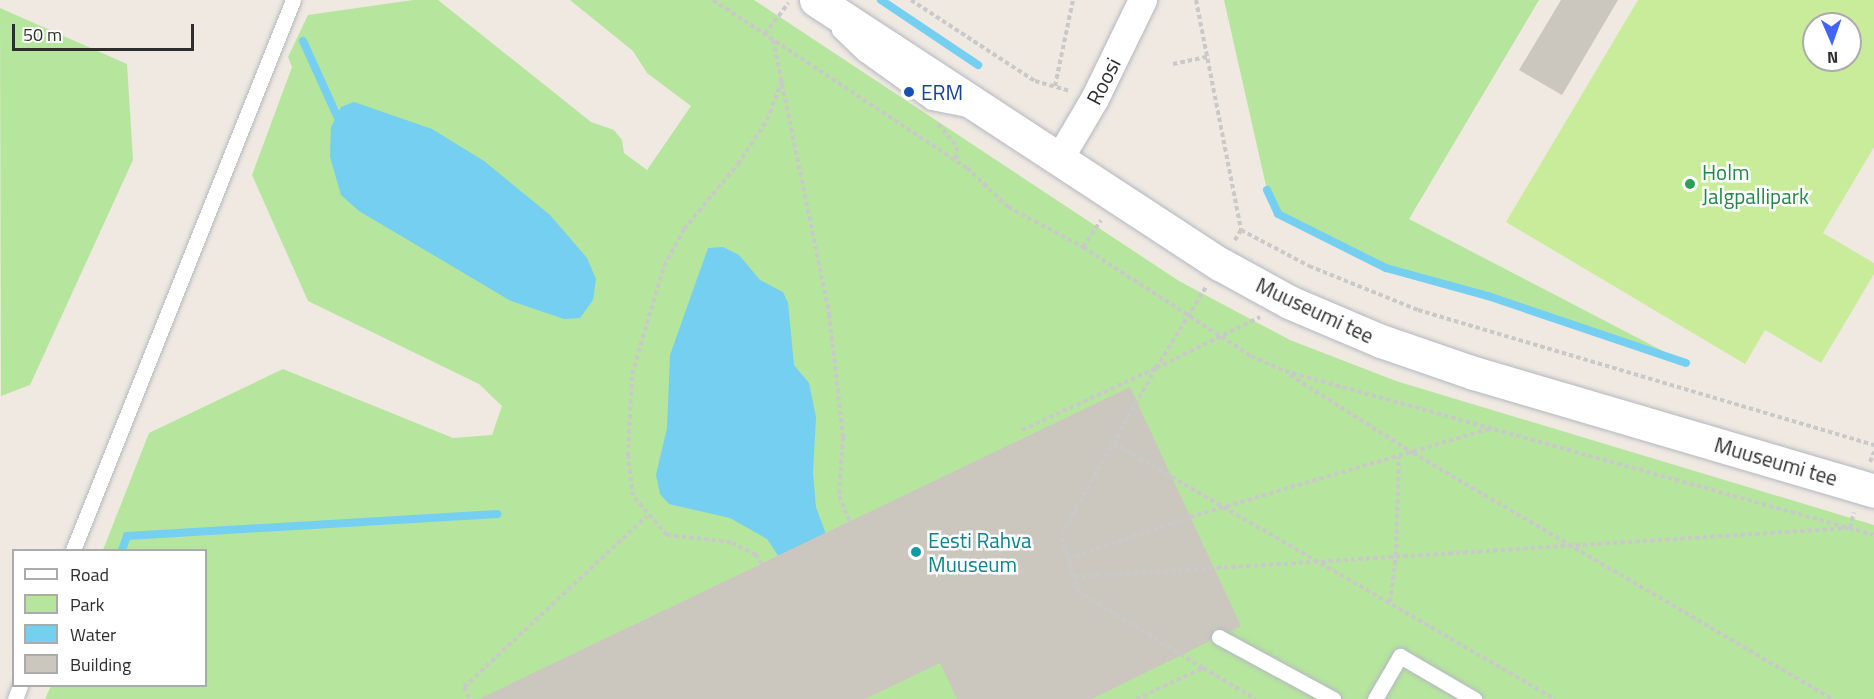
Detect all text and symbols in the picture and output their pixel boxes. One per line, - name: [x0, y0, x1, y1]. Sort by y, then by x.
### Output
- scale bar: [15, 12, 196, 50]
- north arrow: [1802, 12, 1862, 72]
- text: 50 m: [23, 21, 62, 48]
- text: N: [1827, 46, 1839, 70]
- street label: Roosi: [1081, 53, 1125, 109]
- place label: ERM: [921, 79, 963, 105]
- marker: ERM: [902, 85, 916, 99]
- place label: Holm Jalgpallipark: [1702, 159, 1809, 209]
- marker: Holm Jalgpallipark: [1683, 177, 1697, 191]
- street label: Muuseumi tee: [1252, 272, 1378, 348]
- street label: Muuseumi tee: [1712, 431, 1840, 491]
- place label: Eesti Rahva Muuseum: [928, 527, 1031, 577]
- marker: Eesti Rahva Muuseum: [909, 545, 923, 559]
- legend: [12, 549, 207, 687]
- text: Road: [70, 561, 109, 588]
- text: Park: [70, 591, 104, 618]
- text: Water: [70, 621, 116, 648]
- text: Building: [70, 651, 131, 678]

